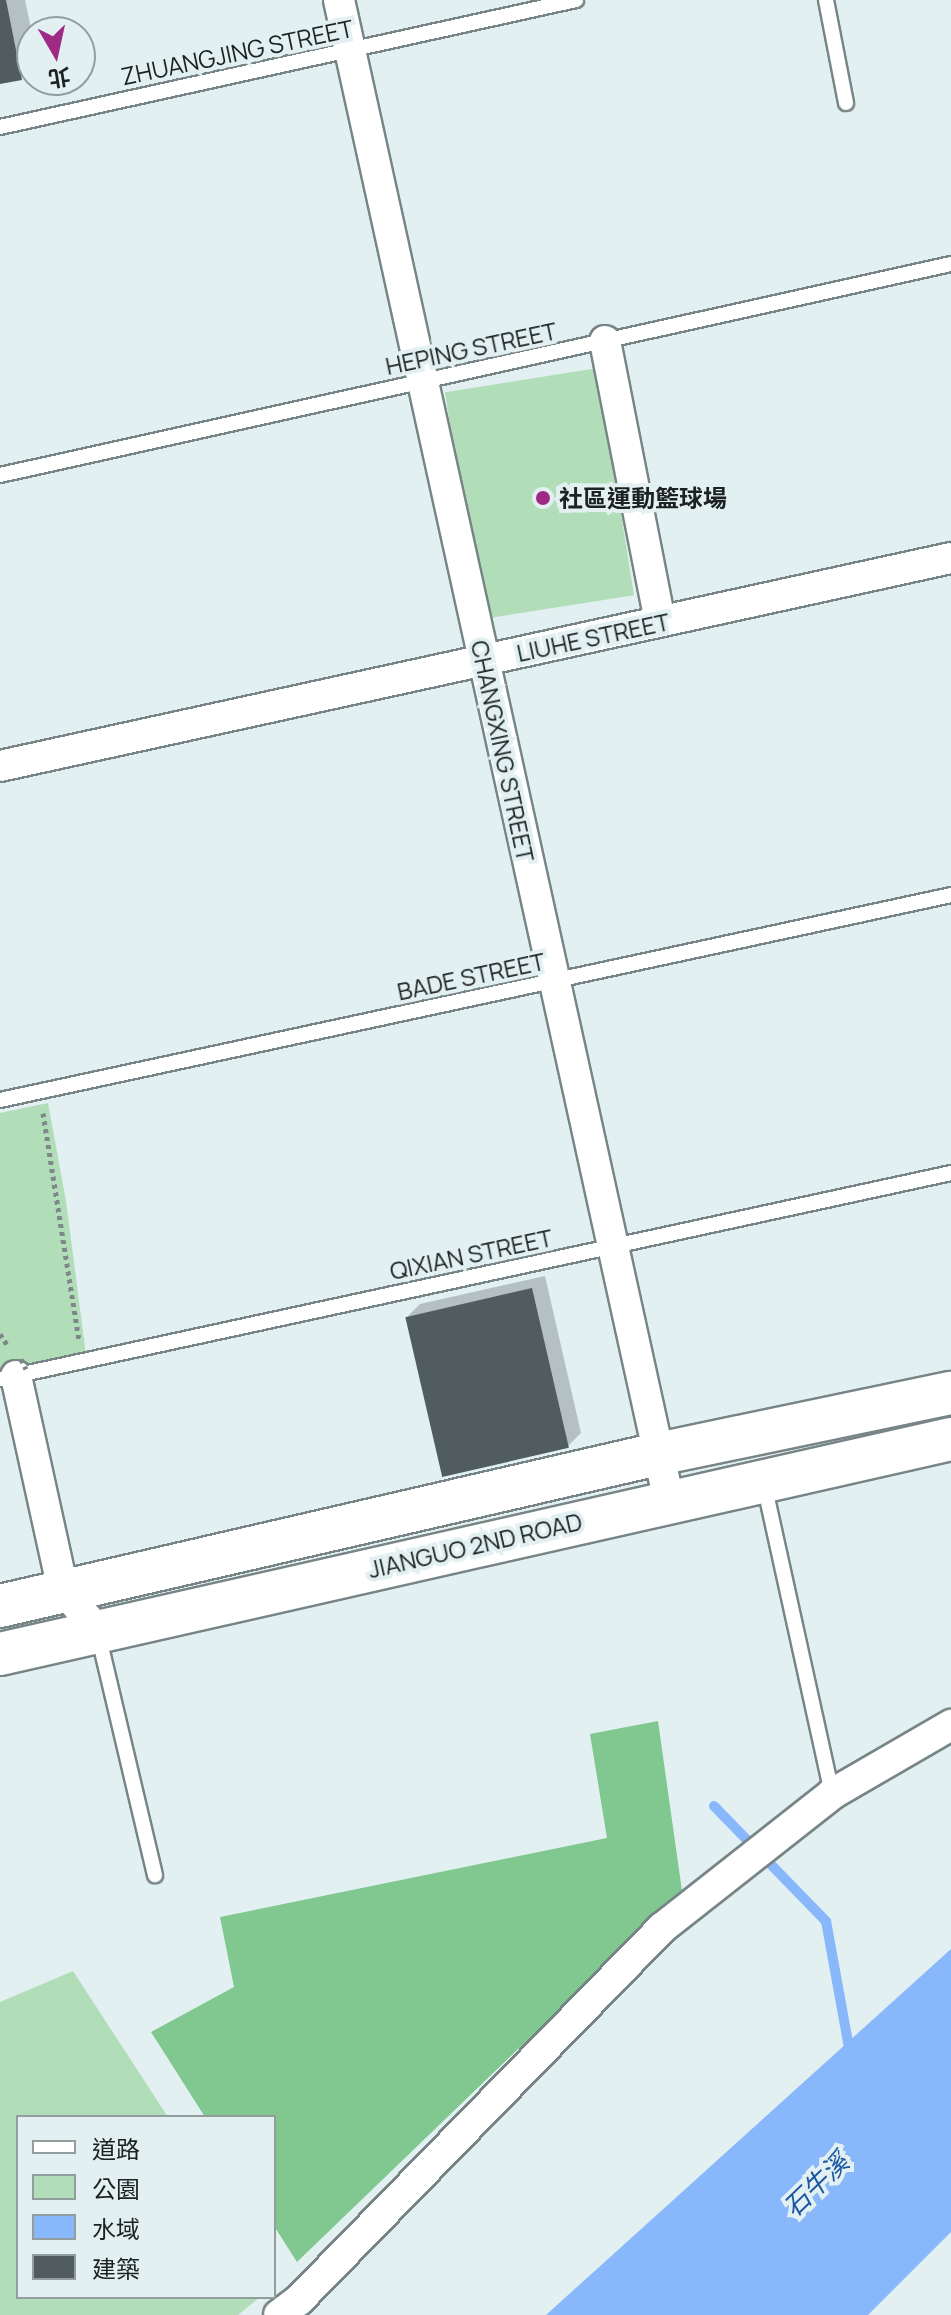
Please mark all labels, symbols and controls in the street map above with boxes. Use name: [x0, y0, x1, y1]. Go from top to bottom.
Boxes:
street label: ZHUANGJING STREET: [118, 13, 356, 91]
north arrow: [16, 16, 96, 96]
text: 北: [46, 61, 73, 94]
street label: HEPING STREET: [383, 316, 559, 380]
place label: 社區運動籃球場: [559, 484, 727, 512]
marker: 社區運動籃球場: [534, 489, 552, 507]
street label: LIUHE STREET: [514, 607, 672, 667]
street label: CHANGXING STREET: [465, 638, 541, 864]
street label: BADE STREET: [394, 946, 548, 1006]
street label: QIXIAN STREET: [387, 1223, 555, 1285]
street label: JIANGUO 2ND ROAD: [365, 1506, 585, 1584]
legend: [16, 2115, 276, 2299]
text: 道路: [92, 2132, 140, 2165]
water label: 石牛溪: [777, 2147, 855, 2223]
text: 公園: [92, 2172, 140, 2205]
text: 水域: [92, 2212, 140, 2245]
text: 建築: [92, 2252, 140, 2285]

